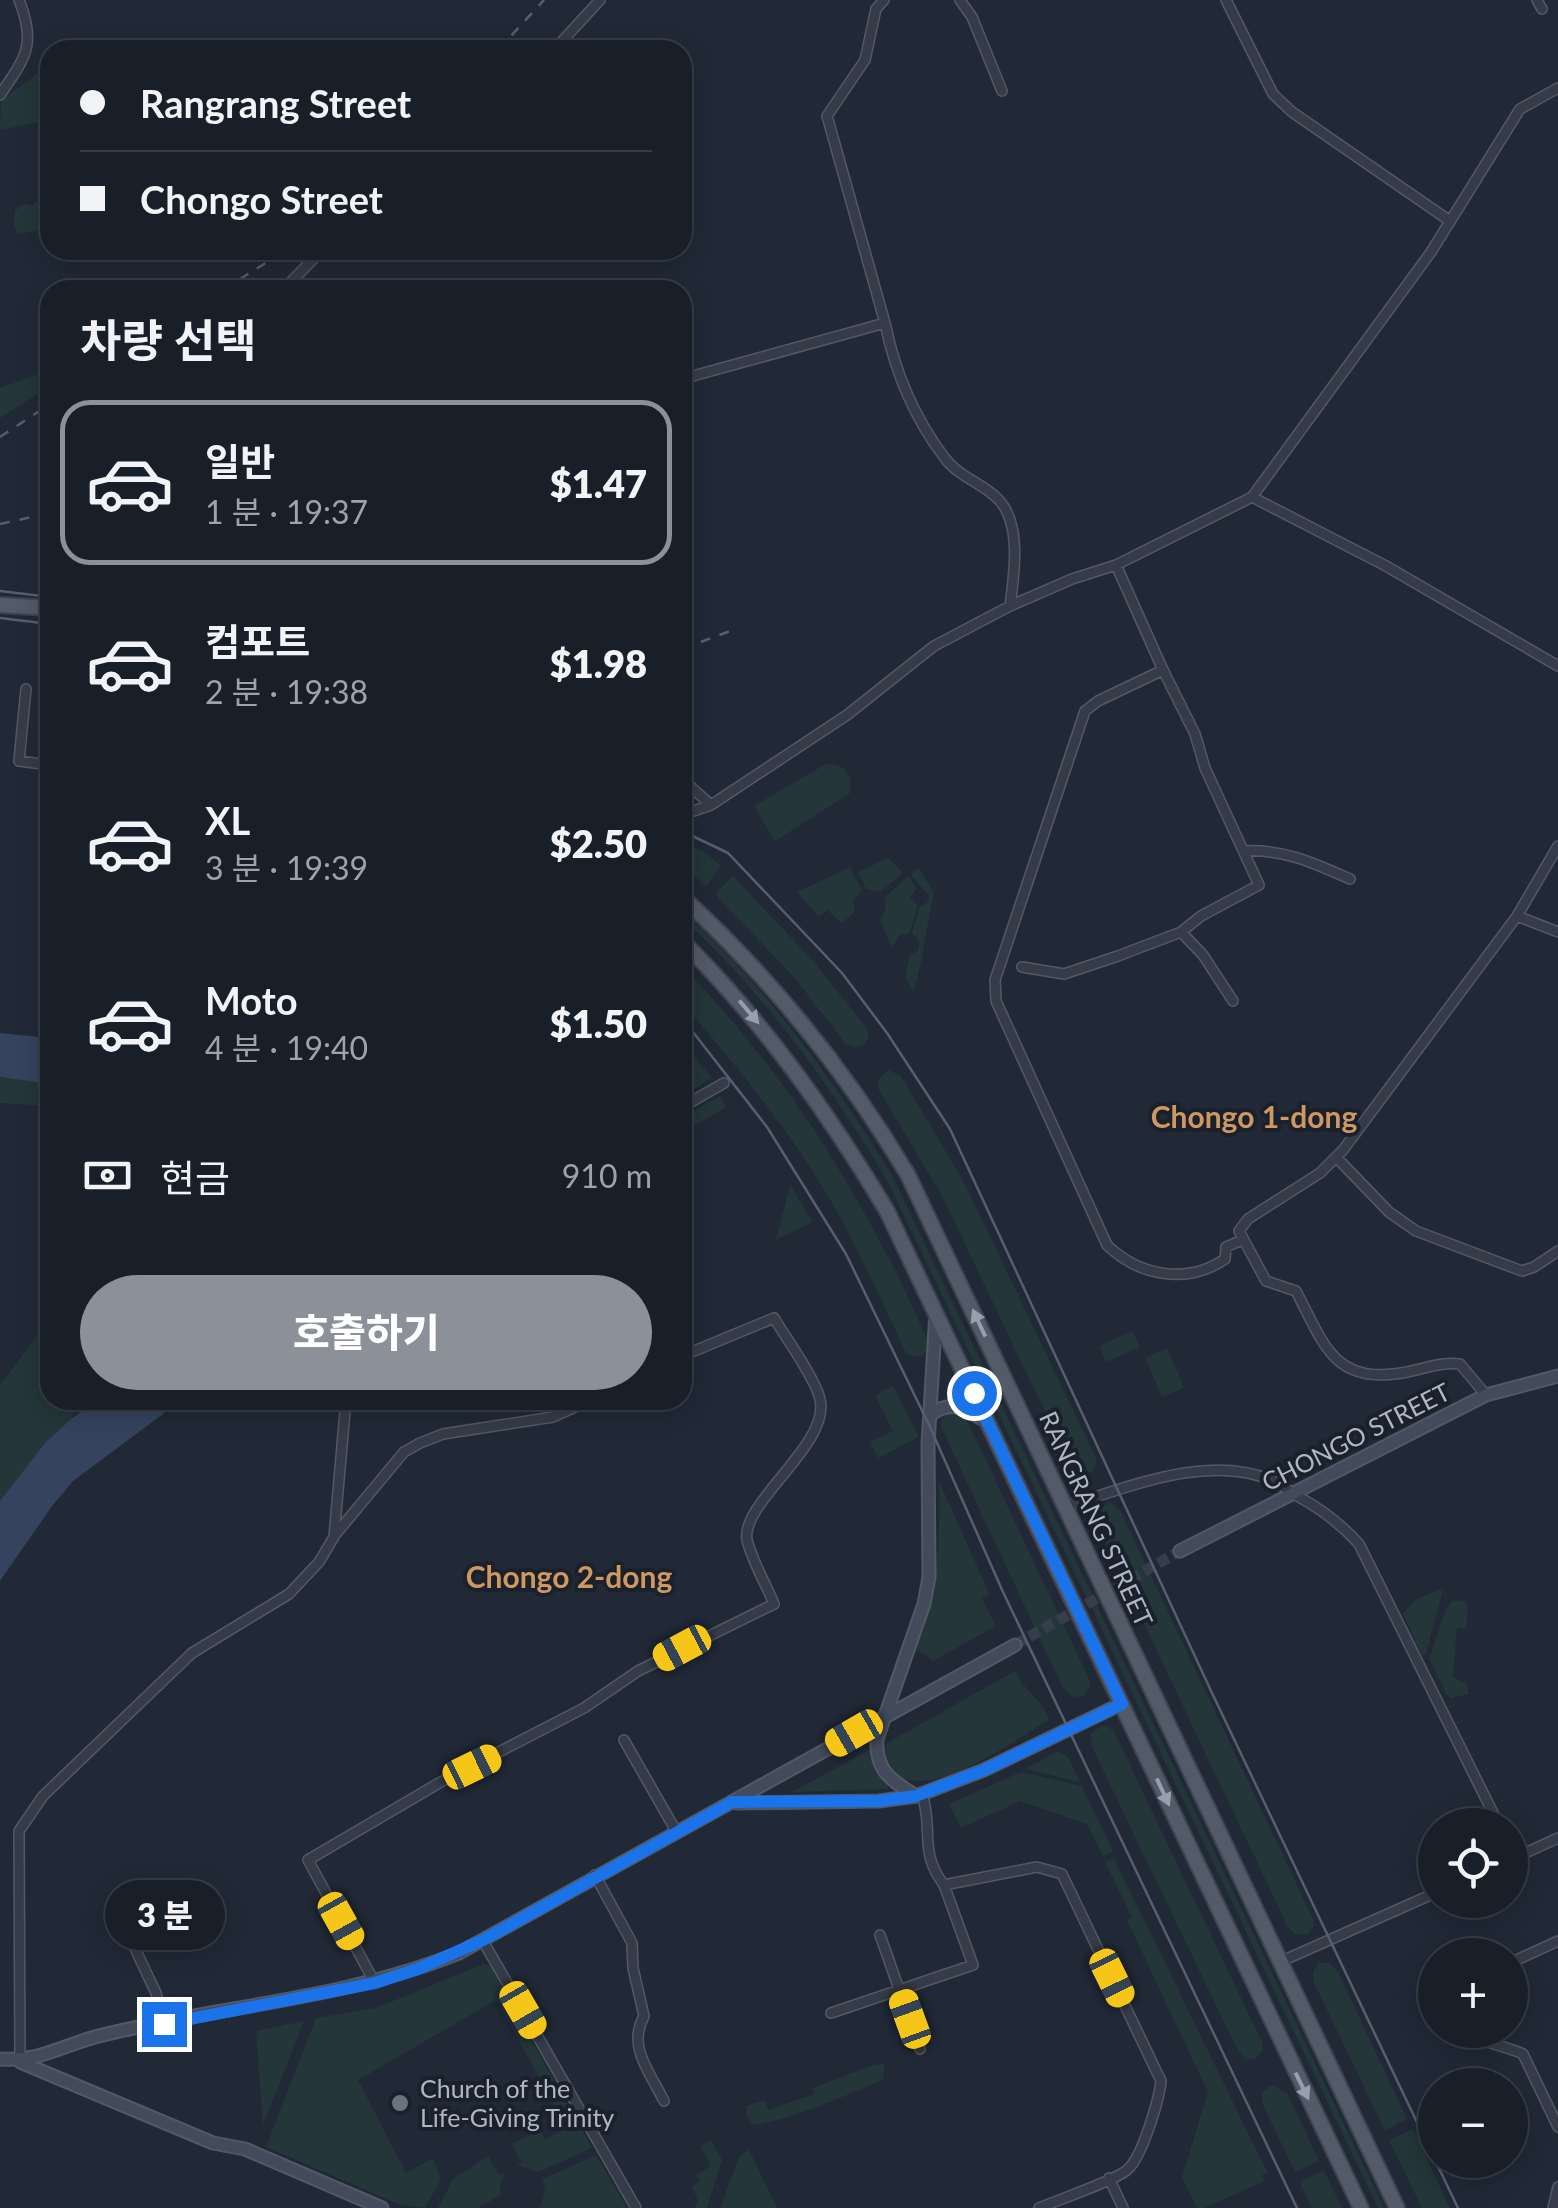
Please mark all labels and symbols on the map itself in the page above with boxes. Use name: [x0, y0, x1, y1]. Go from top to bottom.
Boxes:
one-way arrow: [738, 1000, 760, 1025]
district label: Chongo 1-dong: [1151, 1098, 1357, 1134]
one-way arrow: [971, 1308, 988, 1337]
route start: [952, 1371, 997, 1416]
street label: CHONGO STREET: [1256, 1376, 1455, 1497]
street label: RANGRANG STREET: [1034, 1406, 1160, 1631]
district label: Chongo 2-dong: [466, 1558, 672, 1594]
car: [648, 1621, 716, 1675]
car: [821, 1705, 887, 1761]
car: [438, 1740, 506, 1794]
one-way arrow: [1155, 1778, 1172, 1807]
callout: 3 분: [104, 1879, 224, 1949]
car: [313, 1887, 369, 1955]
car: [1085, 1944, 1139, 2012]
car: [495, 1977, 551, 2043]
car: [886, 1986, 934, 2052]
route end: [142, 2002, 187, 2047]
one-way arrow: [1294, 2071, 1311, 2100]
place label: Church of the Life-Giving Trinity: [420, 2073, 614, 2132]
marker: Church of the Life-Giving Trinity: [389, 2092, 411, 2114]

